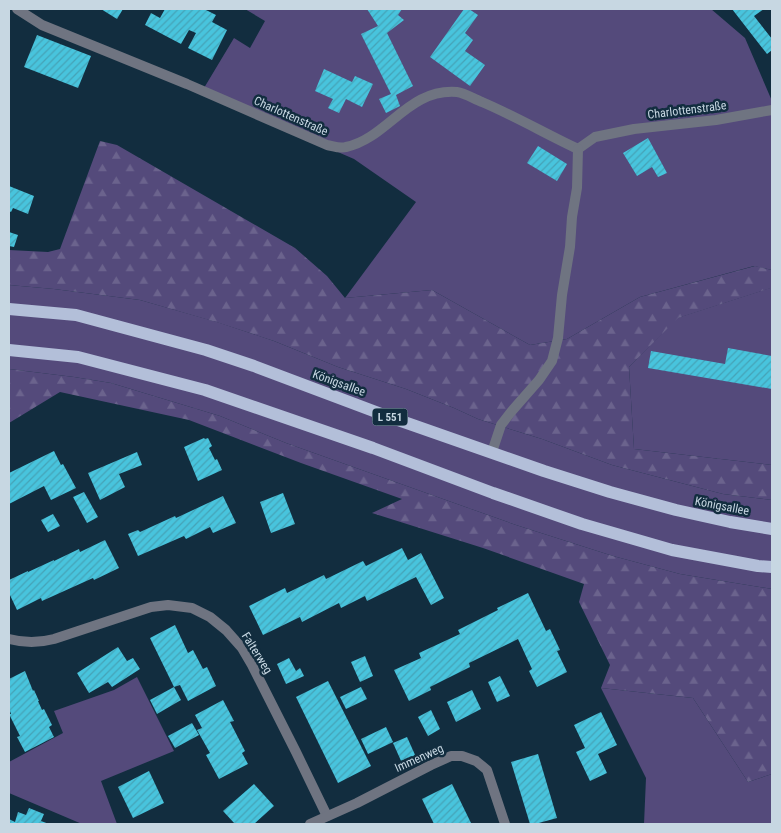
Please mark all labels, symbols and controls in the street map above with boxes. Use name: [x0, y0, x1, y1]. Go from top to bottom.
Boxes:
street label: Charlottenstraße: [252, 93, 330, 139]
street label: Charlottenstraße: [647, 98, 728, 122]
street label: Königsallee: [311, 367, 368, 399]
road number: L 551: [372, 408, 408, 426]
street label: Königsallee: [694, 494, 751, 518]
street label: Falterweg: [239, 630, 275, 676]
street label: Immenweg: [392, 741, 446, 775]

